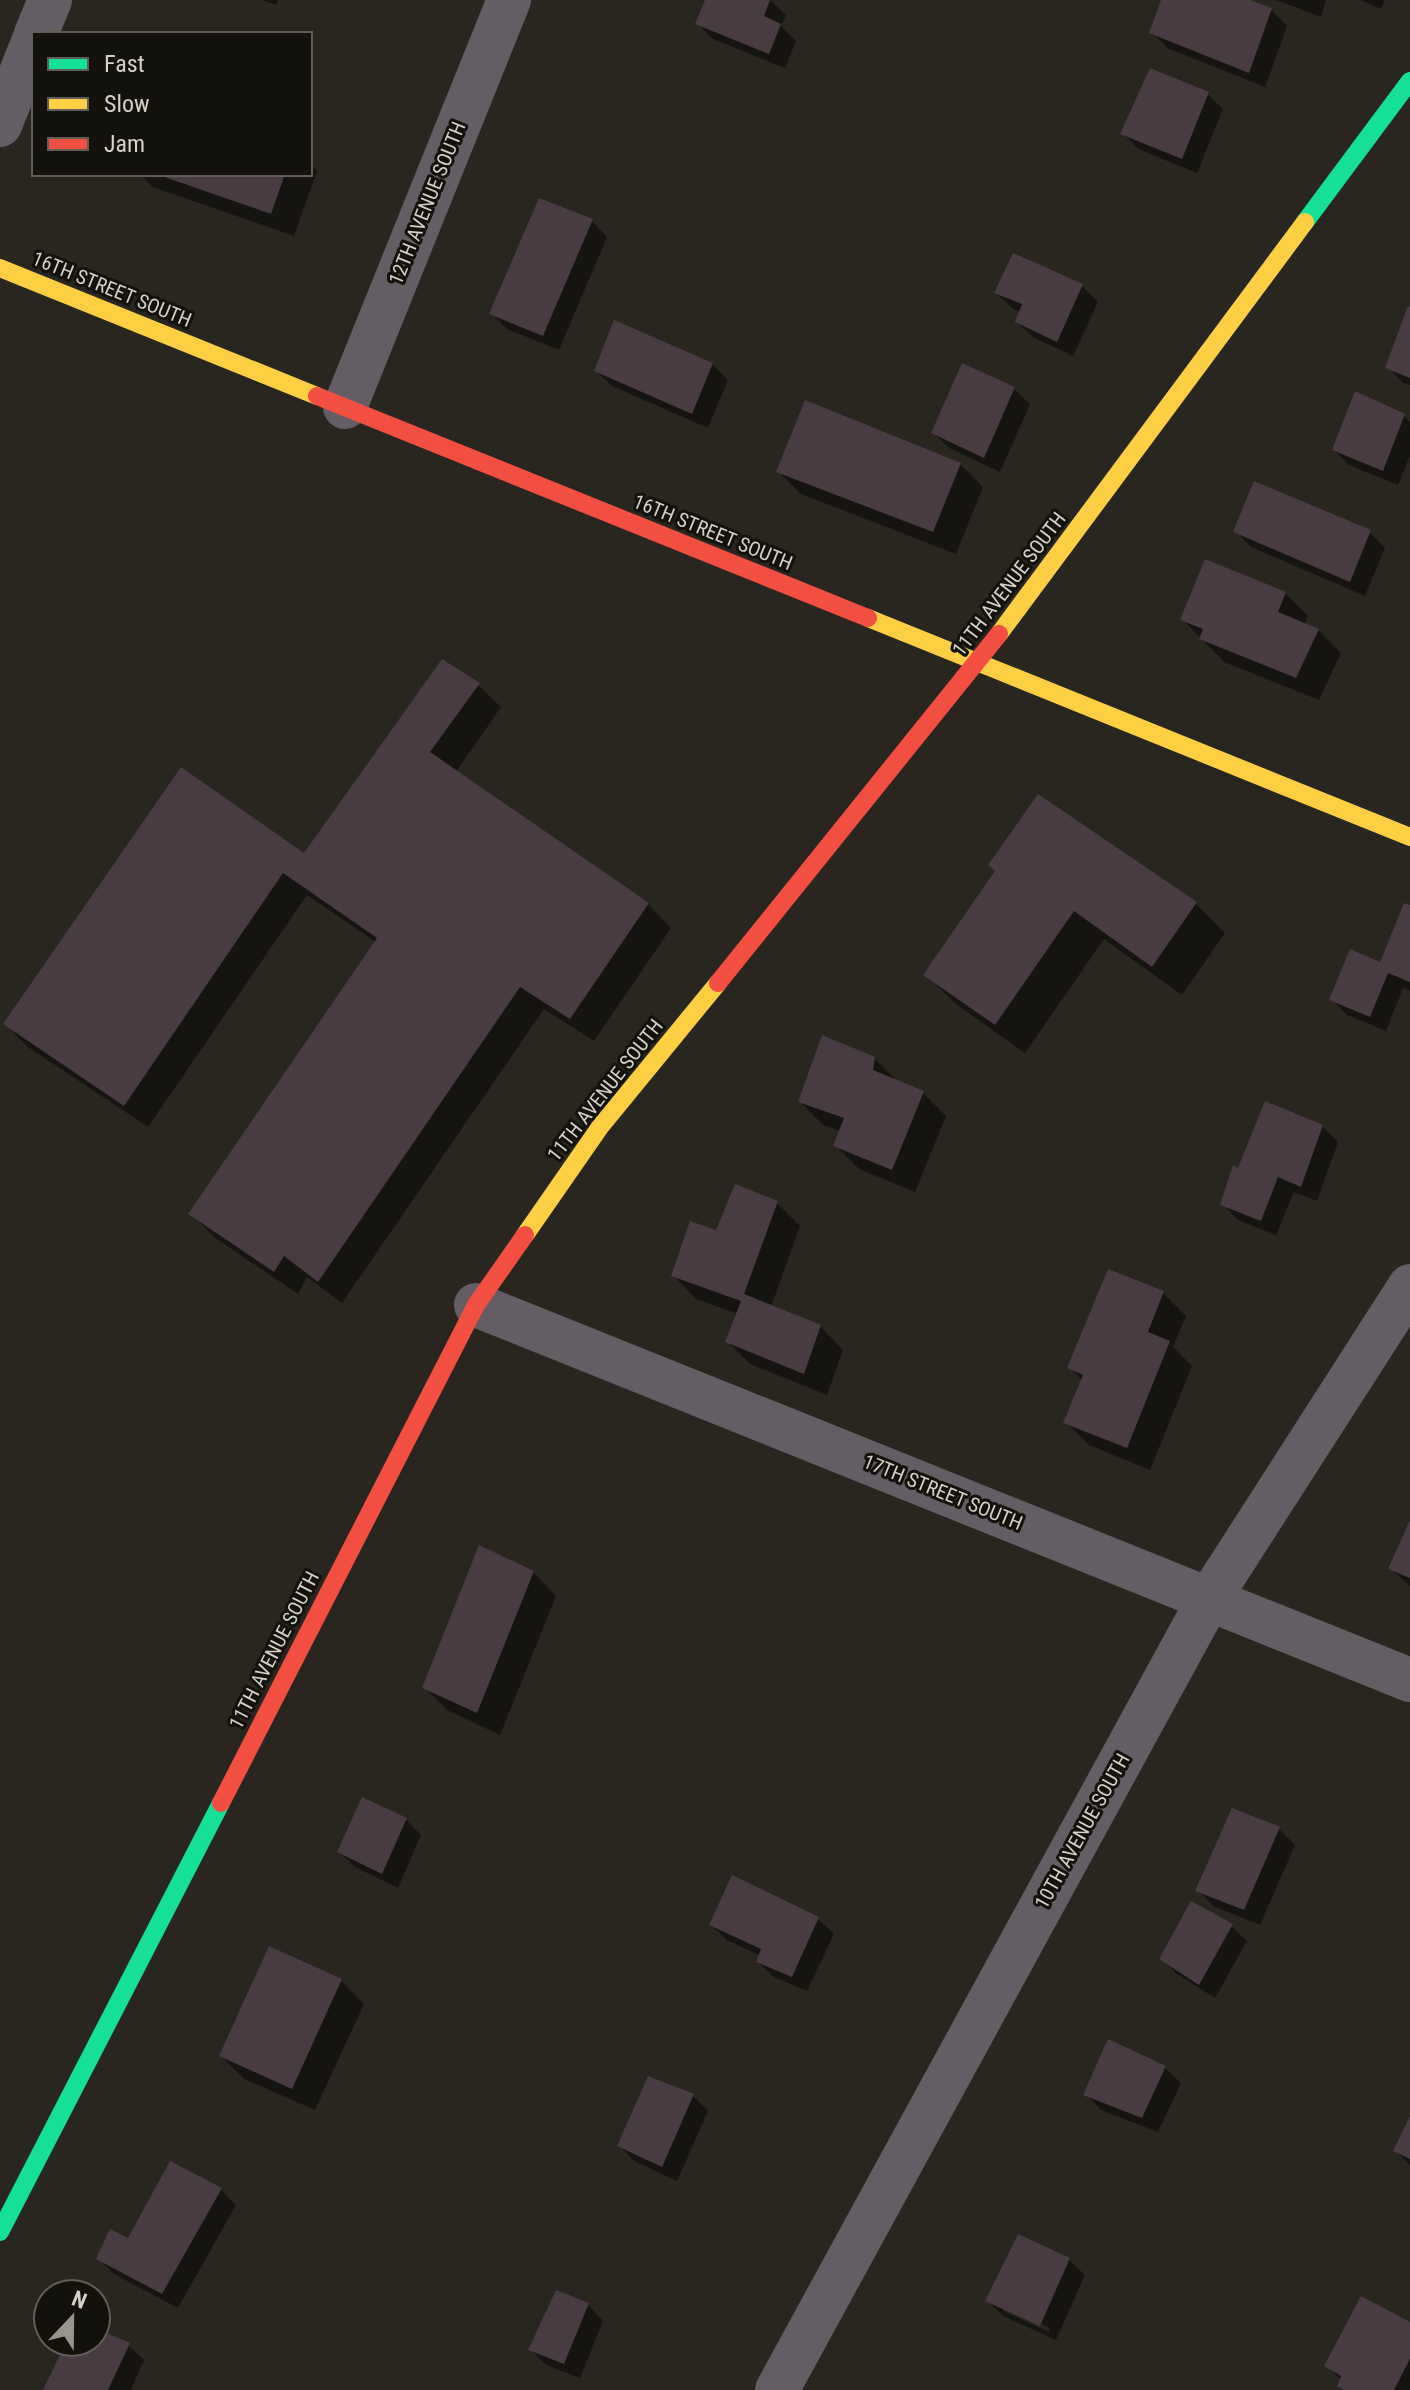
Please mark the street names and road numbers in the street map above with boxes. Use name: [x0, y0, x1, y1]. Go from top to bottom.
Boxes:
street label: 12TH AVENUE SOUTH: [383, 118, 471, 288]
street label: 16TH STREET SOUTH: [29, 246, 195, 332]
street label: 16TH STREET SOUTH: [630, 489, 796, 575]
street label: 11TH AVENUE SOUTH: [947, 507, 1071, 661]
street label: 11TH AVENUE SOUTH: [542, 1014, 668, 1166]
street label: 17TH STREET SOUTH: [860, 1449, 1026, 1535]
street label: 11TH AVENUE SOUTH: [224, 1567, 324, 1733]
street label: 10TH AVENUE SOUTH: [1029, 1749, 1135, 1913]

